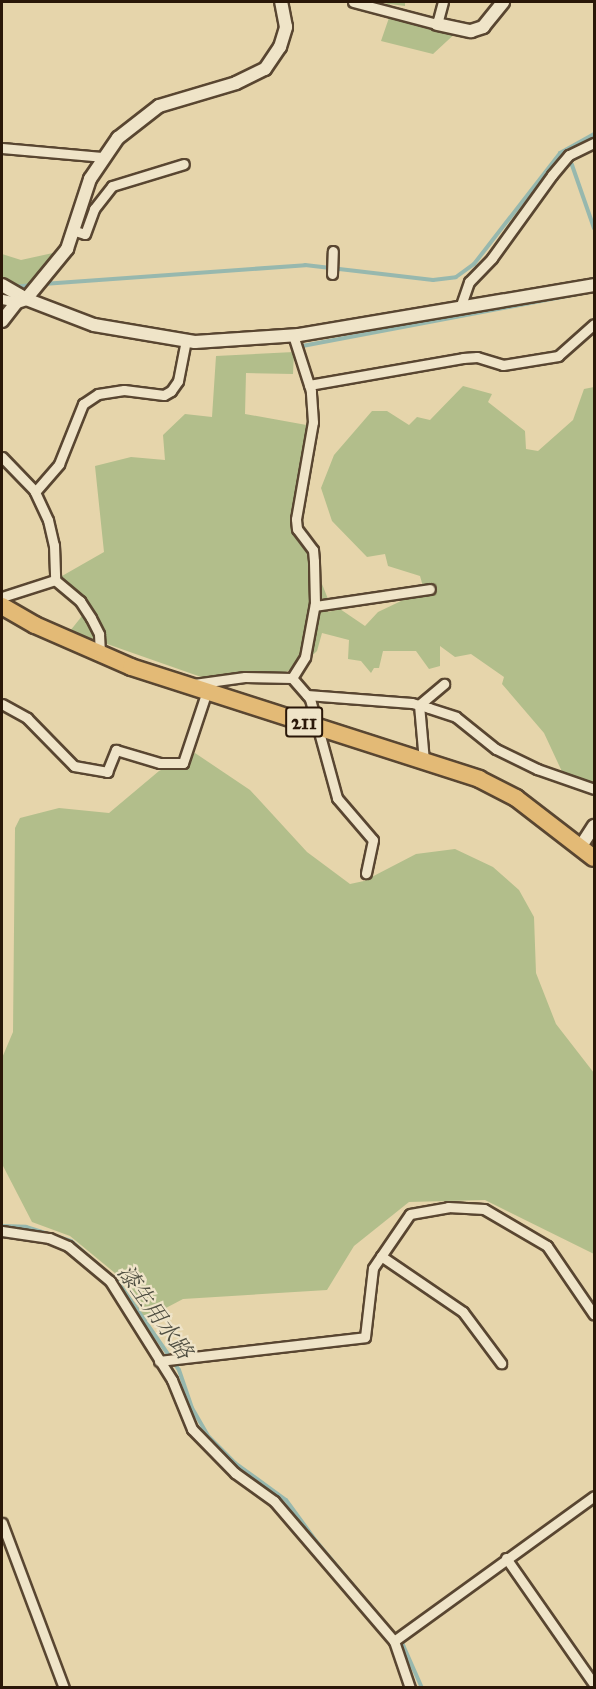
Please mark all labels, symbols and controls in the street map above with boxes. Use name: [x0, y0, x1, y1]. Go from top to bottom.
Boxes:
road number: 211: [284, 705, 324, 739]
water label: 漆生用水路: [112, 1260, 198, 1364]

